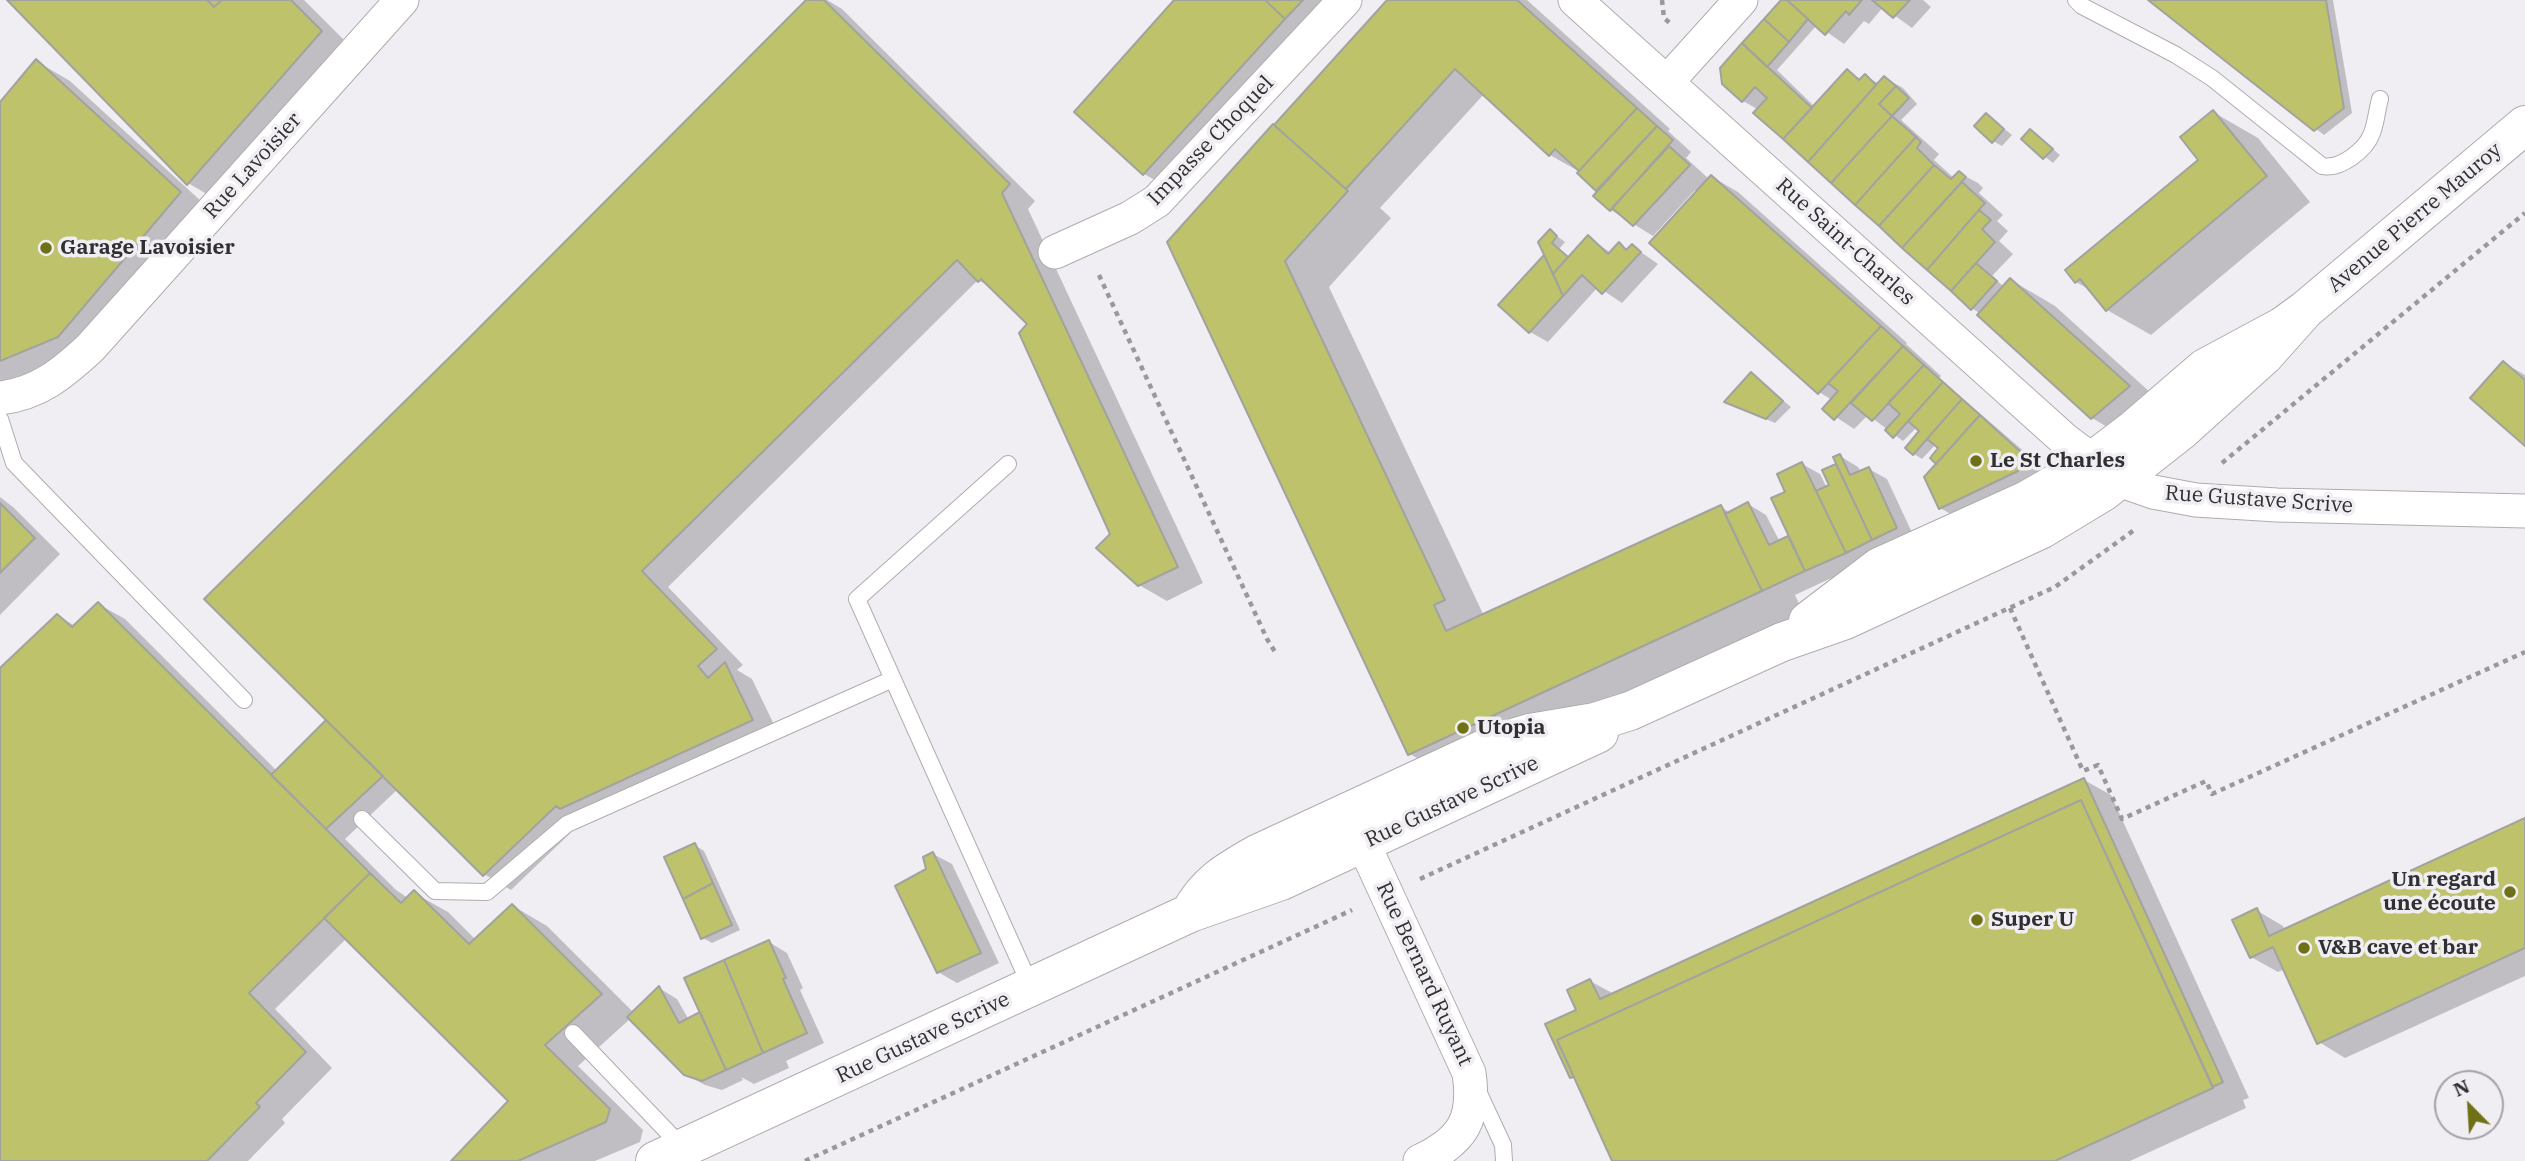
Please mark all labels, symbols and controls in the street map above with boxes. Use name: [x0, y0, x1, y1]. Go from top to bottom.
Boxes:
street label: Impasse Choquel: [1143, 71, 1279, 211]
street label: Rue Lavoisier: [199, 108, 307, 224]
street label: Avenue Pierre Mauroy: [2323, 138, 2507, 298]
street label: Rue Saint-Charles: [1770, 173, 1920, 311]
place label: Garage Lavoisier: [60, 235, 235, 261]
marker: Garage Lavoisier: [38, 240, 54, 256]
place label: Le St Charles: [1990, 448, 2125, 474]
marker: Le St Charles: [1968, 453, 1984, 469]
street label: Rue Gustave Scrive: [2164, 481, 2354, 519]
place label: Utopia: [1477, 715, 1545, 741]
marker: Utopia: [1455, 720, 1471, 736]
street label: Rue Gustave Scrive: [1361, 751, 1543, 853]
place label: Un regard une écoute: [2383, 867, 2496, 917]
street label: Rue Bernard Ruyant: [1370, 878, 1478, 1070]
marker: Un regard une écoute: [2502, 884, 2518, 900]
place label: Super U: [1991, 907, 2074, 933]
marker: Super U: [1969, 912, 1985, 928]
place label: V&B cave et bar: [2318, 935, 2478, 961]
marker: V&B cave et bar: [2296, 940, 2312, 956]
street label: Rue Gustave Scrive: [832, 987, 1014, 1089]
north arrow: [2434, 1070, 2504, 1140]
text: N: [2450, 1074, 2473, 1102]

